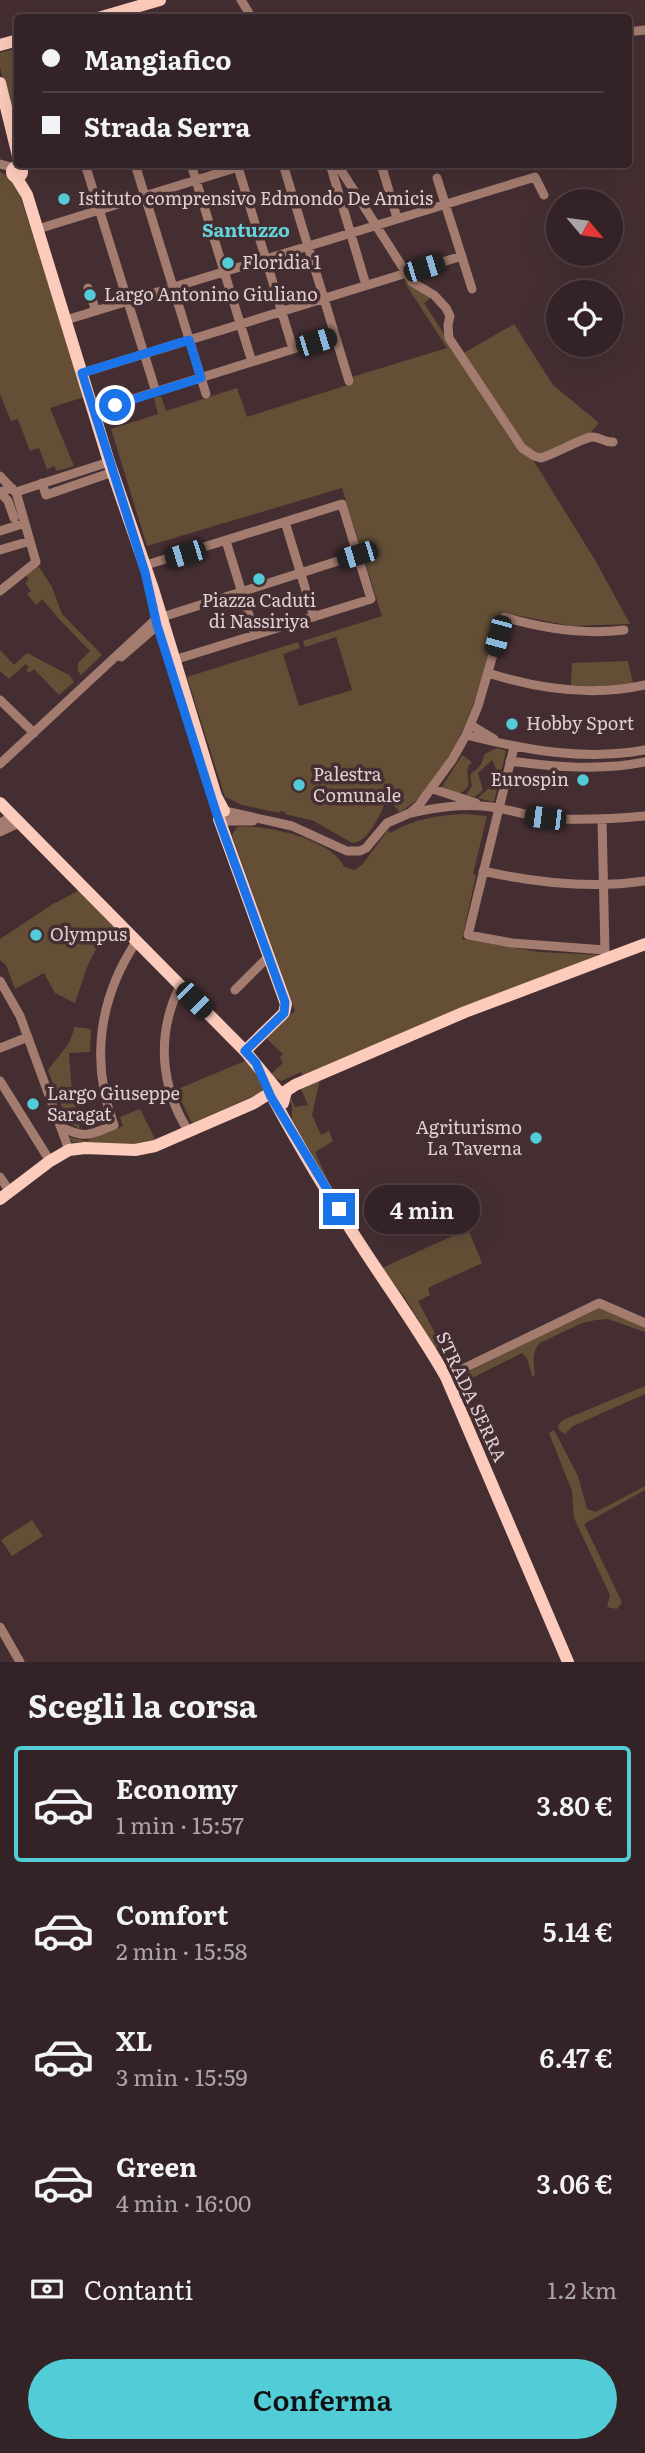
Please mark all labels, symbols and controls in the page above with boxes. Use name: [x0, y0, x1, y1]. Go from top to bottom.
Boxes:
text: Mangiafico: [84, 39, 232, 78]
text: Strada Serra: [84, 106, 250, 145]
place label: Istituto comprensivo Edmondo De Amicis: [78, 184, 433, 211]
north arrow: [546, 189, 623, 266]
map controls: [546, 189, 623, 357]
marker: Istituto comprensivo Edmondo De Amicis: [56, 191, 72, 207]
district label: Santuzzo: [202, 215, 290, 243]
place label: Floridia 1: [242, 248, 321, 275]
car: [401, 252, 448, 284]
marker: Floridia 1: [220, 255, 236, 271]
place label: Largo Antonino Giuliano: [104, 280, 318, 307]
button: locate: [546, 280, 623, 357]
marker: Largo Antonino Giuliano: [82, 287, 98, 303]
car: [293, 326, 340, 358]
route start: [99, 389, 131, 421]
car: [162, 538, 209, 570]
car: [334, 539, 381, 571]
marker: Piazza Caduti di Nassiriya: [251, 571, 267, 587]
place label: Piazza Caduti di Nassiriya: [202, 586, 316, 634]
car: [483, 613, 514, 659]
place label: Hobby Sport: [526, 709, 635, 736]
marker: Hobby Sport: [504, 716, 520, 732]
place label: Palestra Comunale: [313, 760, 401, 808]
place label: Eurospin: [491, 765, 569, 792]
marker: Eurospin: [575, 772, 591, 788]
marker: Palestra Comunale: [291, 777, 307, 793]
car: [523, 805, 568, 831]
place label: Olympus: [50, 920, 127, 947]
marker: Olympus: [28, 927, 44, 943]
car: [172, 978, 217, 1022]
place label: Largo Giuseppe Saragat: [47, 1079, 180, 1127]
marker: Largo Giuseppe Saragat: [25, 1096, 41, 1112]
place label: Agriturismo La Taverna: [416, 1113, 522, 1161]
marker: Agriturismo La Taverna: [528, 1130, 544, 1146]
callout: 4 min: [364, 1184, 479, 1234]
text: 4 min: [390, 1192, 454, 1226]
route end: [323, 1193, 355, 1225]
street label: STRADA SERRA: [430, 1327, 514, 1466]
text: Scegli la corsa: [28, 1680, 257, 1728]
text: Economy: [116, 1768, 238, 1807]
icon: car: [32, 1773, 95, 1836]
text: 3.80 €: [536, 1785, 613, 1824]
text: 1 min · 15:57: [116, 1807, 244, 1841]
text: Comfort: [116, 1894, 228, 1933]
icon: car: [32, 1899, 95, 1962]
text: 5.14 €: [543, 1911, 613, 1950]
text: 2 min · 15:58: [116, 1933, 247, 1967]
text: XL: [116, 2020, 153, 2059]
icon: car: [32, 2025, 95, 2088]
text: 6.47 €: [539, 2037, 613, 2076]
text: 3 min · 15:59: [116, 2059, 248, 2093]
text: Green: [116, 2146, 197, 2185]
icon: car: [32, 2151, 95, 2214]
text: 3.06 €: [537, 2163, 613, 2202]
text: 4 min · 16:00: [116, 2185, 251, 2219]
text: Contanti: [84, 2269, 193, 2308]
icon: cash: [28, 2270, 66, 2308]
text: 1.2 km: [548, 2272, 617, 2306]
button: Conferma: [28, 2359, 617, 2439]

